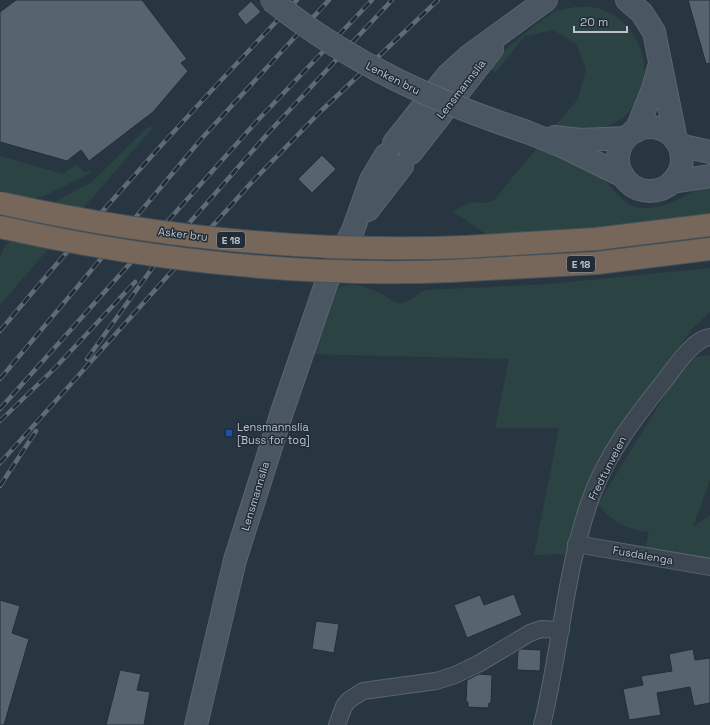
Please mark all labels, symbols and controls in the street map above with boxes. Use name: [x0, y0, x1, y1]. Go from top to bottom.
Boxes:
scale bar: [574, 8, 627, 34]
text: 20 m: [580, 14, 608, 30]
street label: Lensmannslia: [433, 56, 489, 122]
street label: Lenken bru: [364, 58, 422, 98]
street label: Asker bru: [157, 224, 209, 244]
road number: E 18: [217, 232, 245, 248]
road number: E 18: [567, 256, 595, 272]
place label: Lensmannslia [Buss for tog]: [237, 420, 310, 447]
marker: Lensmannslia [Buss for tog]: [224, 428, 234, 438]
street label: Fredtunveien: [585, 434, 629, 502]
street label: Lensmannslia: [238, 459, 272, 532]
street label: Fusdalenga: [612, 543, 675, 567]

